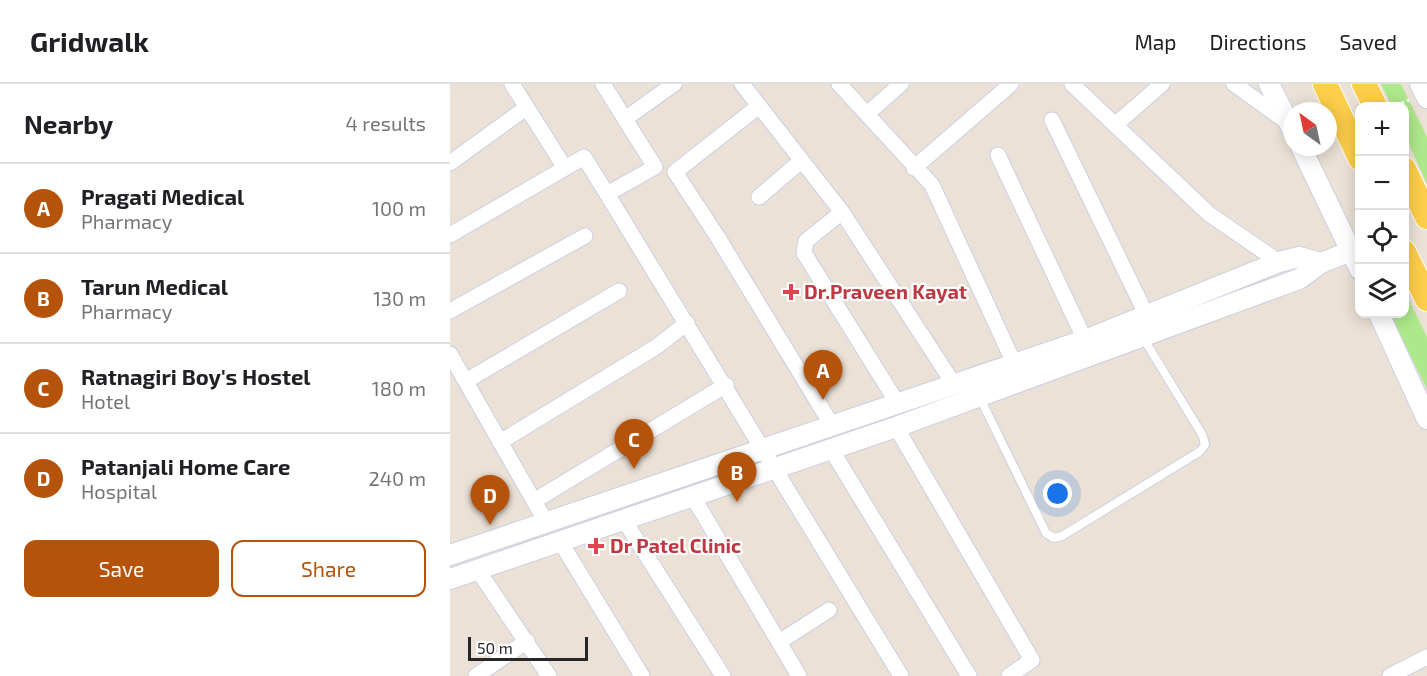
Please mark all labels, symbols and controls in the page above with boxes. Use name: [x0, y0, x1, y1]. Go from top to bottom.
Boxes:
text: Gridwalk: [30, 24, 149, 58]
text: Map: [1134, 29, 1177, 54]
text: Directions: [1210, 29, 1306, 54]
text: Saved: [1339, 29, 1397, 54]
north arrow: [1283, 102, 1337, 156]
map controls: [1355, 102, 1409, 318]
button: +: [1355, 102, 1409, 156]
text: Nearby: [24, 108, 113, 139]
text: 4 results: [346, 111, 426, 135]
button: −: [1355, 156, 1409, 210]
text: Pragati Medical: [81, 183, 244, 209]
text: A: [37, 196, 50, 220]
text: 100 m: [372, 196, 426, 220]
text: Pharmacy: [81, 209, 172, 233]
button: locate: [1355, 210, 1409, 264]
button: layers: [1355, 264, 1409, 318]
text: Tarun Medical: [81, 273, 228, 299]
place label: Dr.Praveen Kayat: [804, 279, 967, 304]
marker: Dr.Praveen Kayat: [782, 283, 800, 301]
text: B: [37, 286, 50, 310]
text: 130 m: [373, 286, 426, 310]
text: Pharmacy: [81, 299, 172, 323]
pin: A: [804, 350, 842, 400]
text: Ratnagiri Boy's Hostel: [81, 363, 311, 389]
text: C: [38, 376, 49, 400]
text: 180 m: [372, 376, 426, 400]
text: Hotel: [81, 389, 130, 413]
pin: C: [614, 420, 654, 469]
pin: B: [718, 452, 756, 502]
text: Patanjali Home Care: [81, 453, 290, 479]
text: D: [37, 466, 50, 490]
text: 240 m: [368, 466, 426, 490]
pin: D: [470, 476, 510, 525]
text: Hospital: [81, 479, 157, 503]
your location: [1043, 479, 1072, 508]
place label: Dr Patel Clinic: [610, 533, 741, 557]
marker: Dr Patel Clinic: [587, 537, 605, 555]
button: Save: [24, 540, 219, 597]
button: Share: [231, 540, 426, 597]
scale bar: [468, 634, 588, 662]
text: 50 m: [477, 638, 513, 657]

